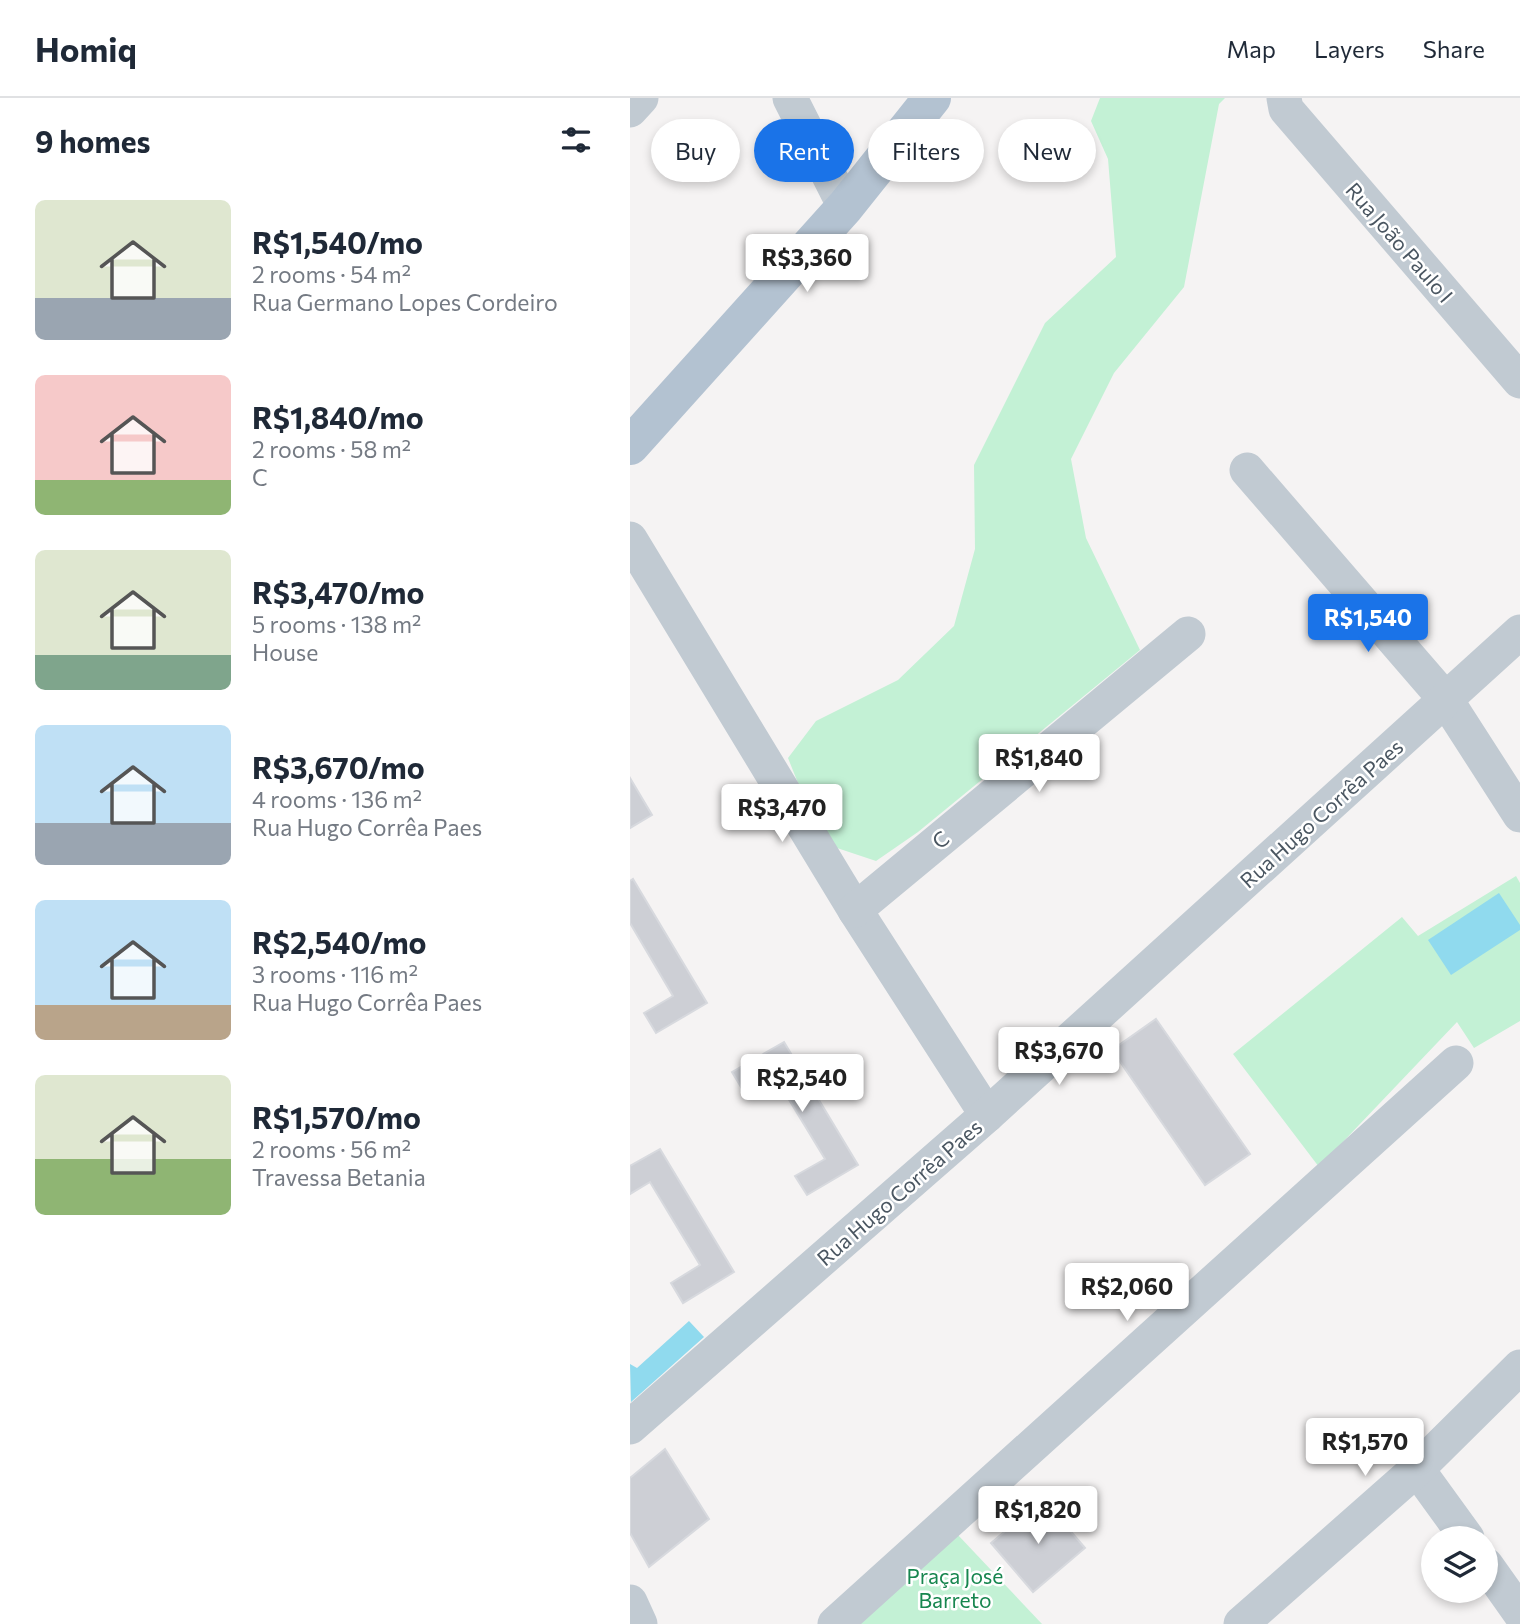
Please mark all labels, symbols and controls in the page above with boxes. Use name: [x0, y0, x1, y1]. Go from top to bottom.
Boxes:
text: Homiq: [35, 28, 137, 69]
text: Map: [1227, 34, 1276, 63]
text: Layers: [1314, 34, 1385, 63]
text: Share: [1423, 34, 1485, 63]
chip: Buy: [651, 119, 740, 182]
chip: Rent: [754, 119, 854, 182]
chip: Filters: [868, 119, 984, 182]
chip: New: [998, 119, 1096, 182]
icon: filters: [557, 121, 595, 159]
text: 9 homes: [35, 122, 150, 159]
street label: Rua João Paulo I: [1341, 177, 1459, 307]
text: R$1,540/mo: [252, 223, 423, 260]
icon: home: [91, 228, 175, 312]
pin: R$3,360: [742, 234, 872, 294]
text: R$3,360: [762, 243, 852, 271]
text: 2 rooms · 54 m²: [252, 260, 411, 288]
text: Rua Germano Lopes Cordeiro: [252, 288, 558, 316]
text: R$1,840/mo: [252, 398, 424, 435]
icon: home: [91, 403, 175, 487]
text: 2 rooms · 58 m²: [252, 435, 411, 463]
text: C: [252, 463, 268, 491]
text: R$3,470/mo: [252, 573, 424, 610]
icon: home: [91, 578, 175, 662]
pin: R$1,540: [1303, 594, 1433, 654]
text: R$1,540: [1324, 603, 1412, 631]
text: 5 rooms · 138 m²: [252, 610, 421, 638]
text: House: [252, 638, 318, 666]
street label: Rua Hugo Corrêa Paes: [1235, 733, 1407, 893]
pin: R$1,840: [974, 734, 1104, 794]
text: R$1,840: [995, 743, 1083, 771]
text: R$3,670/mo: [252, 748, 425, 785]
icon: home: [91, 753, 175, 837]
pin: R$3,470: [717, 784, 847, 844]
text: 4 rooms · 136 m²: [252, 785, 422, 813]
text: R$3,470: [737, 793, 827, 821]
text: Rua Hugo Corrêa Paes: [252, 813, 482, 841]
street label: C: [926, 825, 954, 853]
text: R$2,540/mo: [252, 923, 427, 960]
icon: home: [91, 928, 175, 1012]
text: 3 rooms · 116 m²: [252, 960, 418, 988]
text: Rua Hugo Corrêa Paes: [252, 988, 482, 1016]
pin: R$3,670: [994, 1028, 1124, 1087]
text: R$3,670: [1014, 1036, 1104, 1064]
pin: R$2,540: [737, 1054, 867, 1114]
text: R$2,540: [757, 1063, 847, 1091]
text: R$1,570/mo: [252, 1098, 421, 1135]
icon: home: [91, 1103, 175, 1187]
street label: Rua Hugo Corrêa Paes: [812, 1114, 986, 1270]
text: 2 rooms · 56 m²: [252, 1135, 411, 1163]
text: Travessa Betania: [252, 1163, 426, 1191]
pin: R$2,060: [1062, 1264, 1192, 1323]
text: R$2,060: [1081, 1272, 1173, 1300]
pin: R$1,570: [1300, 1418, 1430, 1478]
text: R$1,570: [1322, 1427, 1408, 1455]
pin: R$1,820: [973, 1486, 1103, 1546]
text: R$1,820: [994, 1495, 1082, 1523]
map controls: [1421, 1526, 1498, 1603]
button: layers: [1421, 1526, 1498, 1603]
park label: Praça José Barreto: [907, 1563, 1003, 1612]

